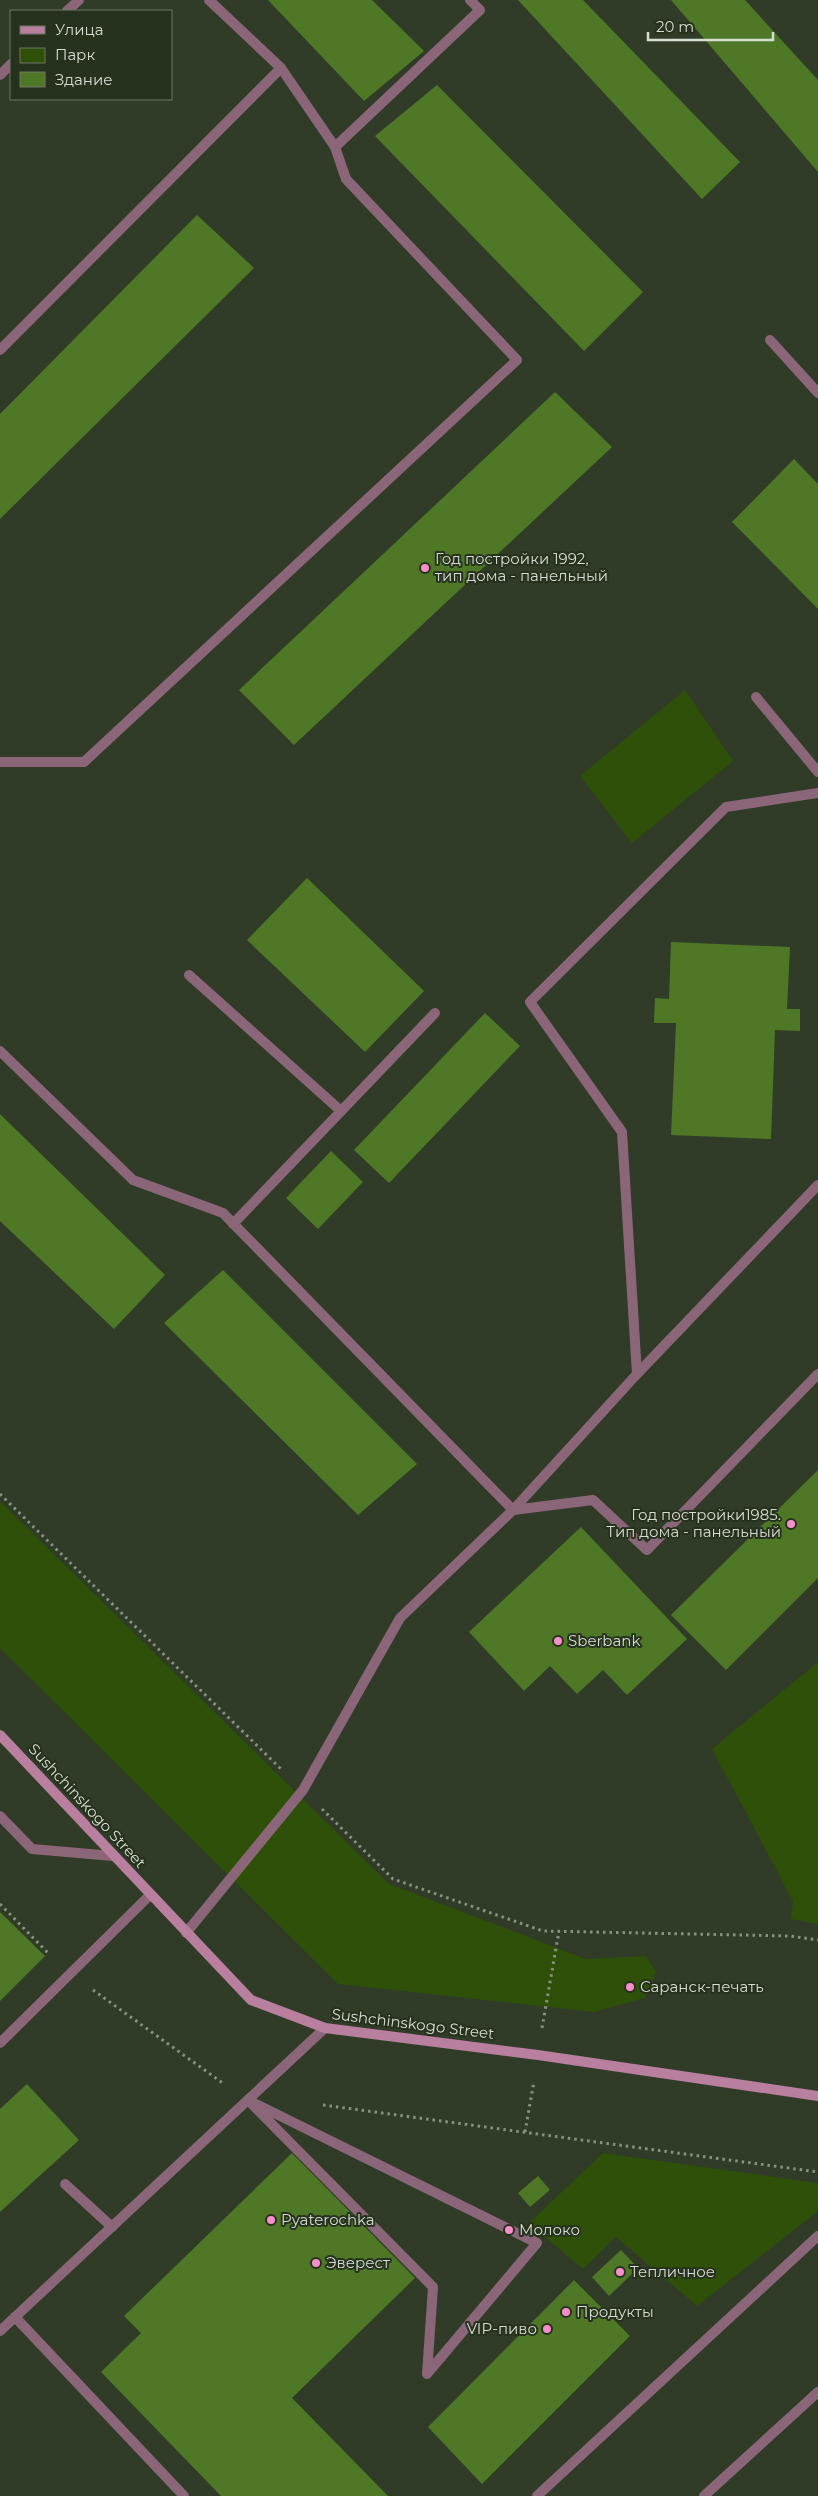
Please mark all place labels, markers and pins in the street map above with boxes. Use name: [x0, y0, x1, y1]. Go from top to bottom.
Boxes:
place label: Год постройки 1992, тип дома - панельный: [435, 549, 608, 585]
marker: Год постройки 1992, тип дома - панельный: [419, 562, 431, 574]
place label: Год постройки1985. Тип дома - панельный: [606, 1505, 781, 1541]
marker: Год постройки1985. Тип дома - панельный: [785, 1518, 797, 1530]
place label: Sberbank: [568, 1631, 640, 1650]
marker: Sberbank: [552, 1635, 564, 1647]
place label: Саранск-печать: [640, 1977, 764, 1996]
marker: Саранск-печать: [624, 1981, 636, 1993]
place label: Pyaterochka: [281, 2210, 375, 2229]
marker: Pyaterochka: [265, 2214, 277, 2226]
place label: Молоко: [519, 2220, 580, 2239]
marker: Молоко: [503, 2224, 515, 2236]
place label: Эверест: [326, 2253, 391, 2272]
marker: Эверест: [310, 2257, 322, 2269]
place label: Тепличное: [630, 2262, 715, 2281]
marker: Тепличное: [614, 2266, 626, 2278]
place label: Продукты: [576, 2302, 654, 2321]
marker: Продукты: [560, 2306, 572, 2318]
place label: VIP-пиво: [467, 2319, 537, 2338]
marker: VIP-пиво: [541, 2323, 553, 2335]

